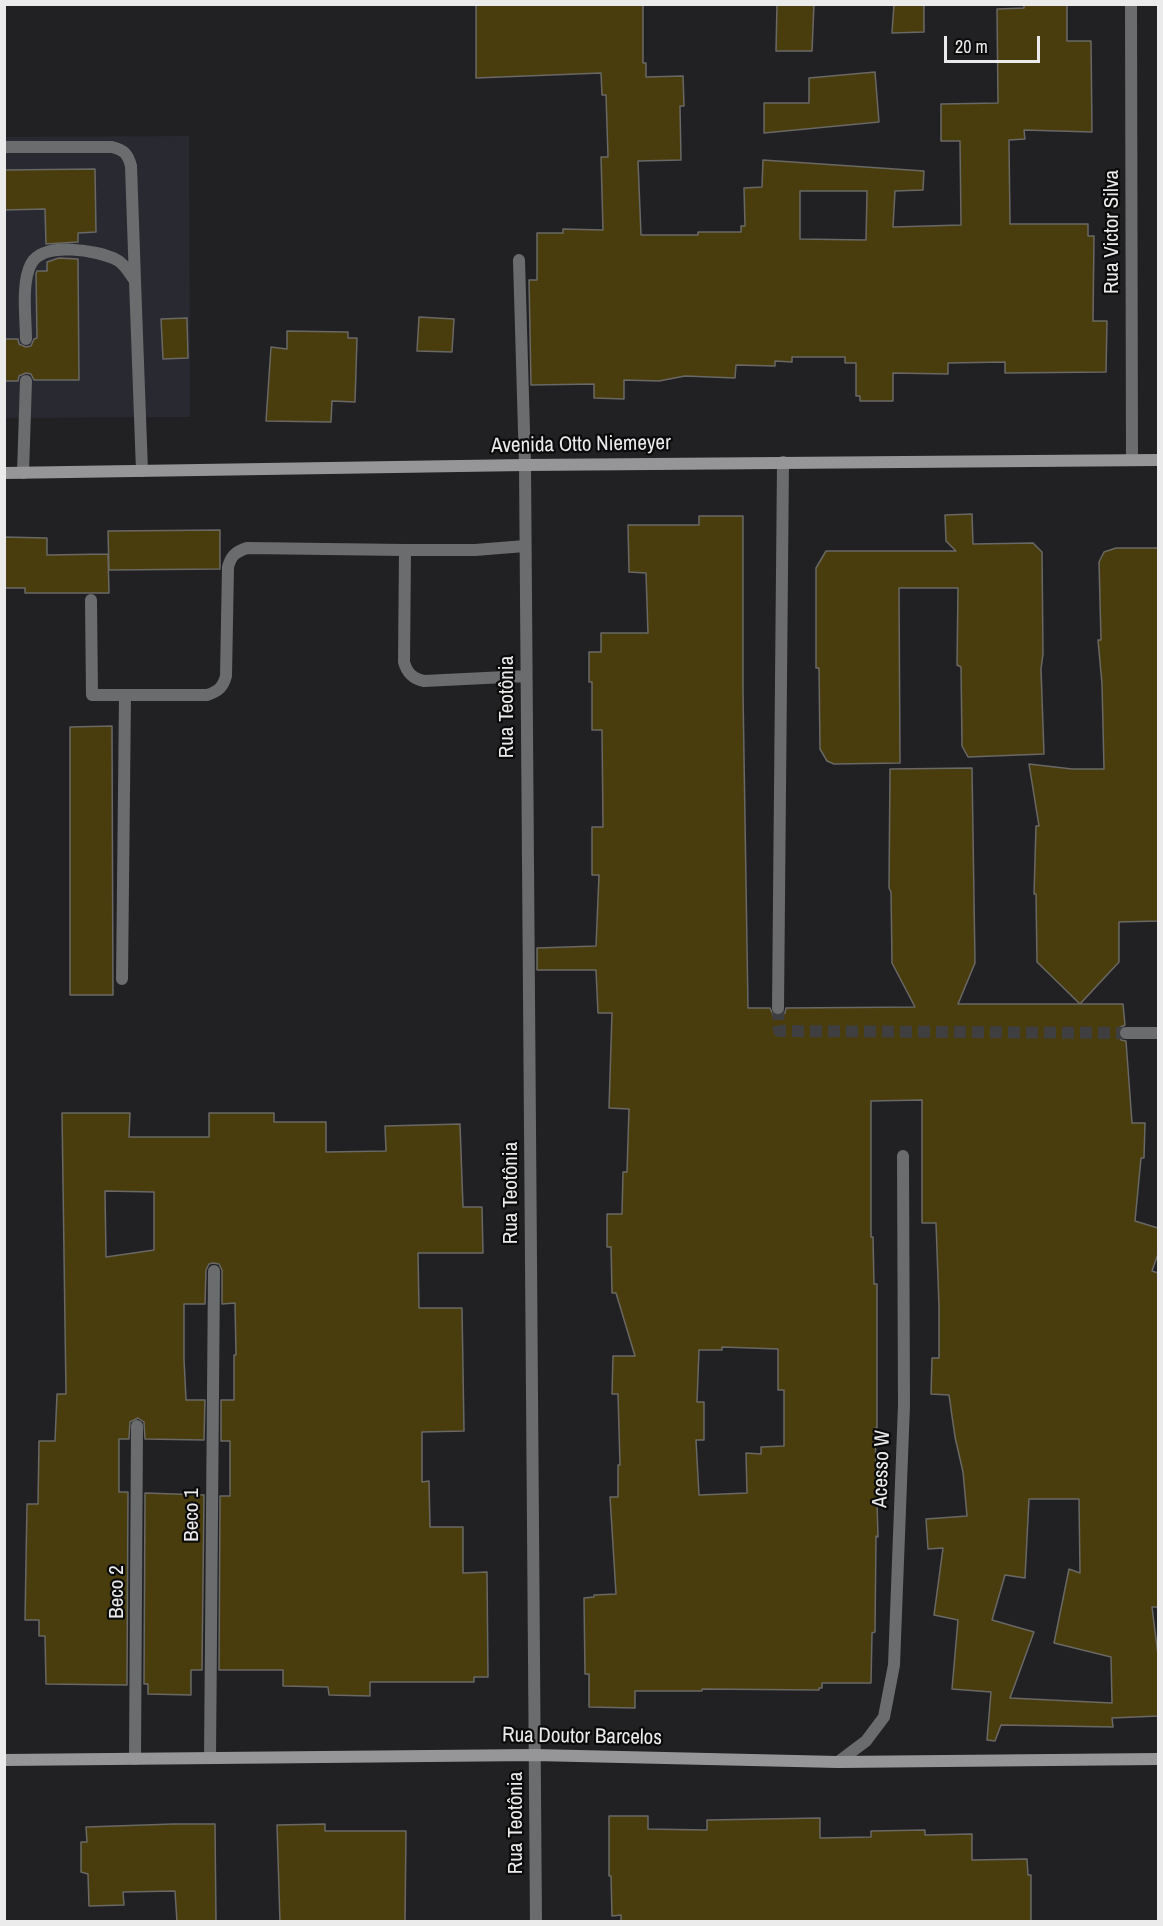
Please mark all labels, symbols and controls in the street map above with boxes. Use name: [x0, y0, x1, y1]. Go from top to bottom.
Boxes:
scale bar: [947, 24, 1043, 62]
text: 20 m: [955, 34, 988, 59]
street label: Rua Victor Silva: [1099, 170, 1125, 294]
street label: Avenida Otto Niemeyer: [491, 431, 671, 459]
street label: Rua Teotônia: [494, 656, 520, 758]
street label: Rua Teotônia: [498, 1142, 524, 1244]
street label: Acesso W: [868, 1430, 896, 1508]
street label: Beco 1: [179, 1488, 205, 1542]
street label: Beco 2: [104, 1565, 130, 1619]
street label: Rua Doutor Barcelos: [502, 1723, 662, 1751]
street label: Rua Teotônia: [503, 1772, 529, 1874]

